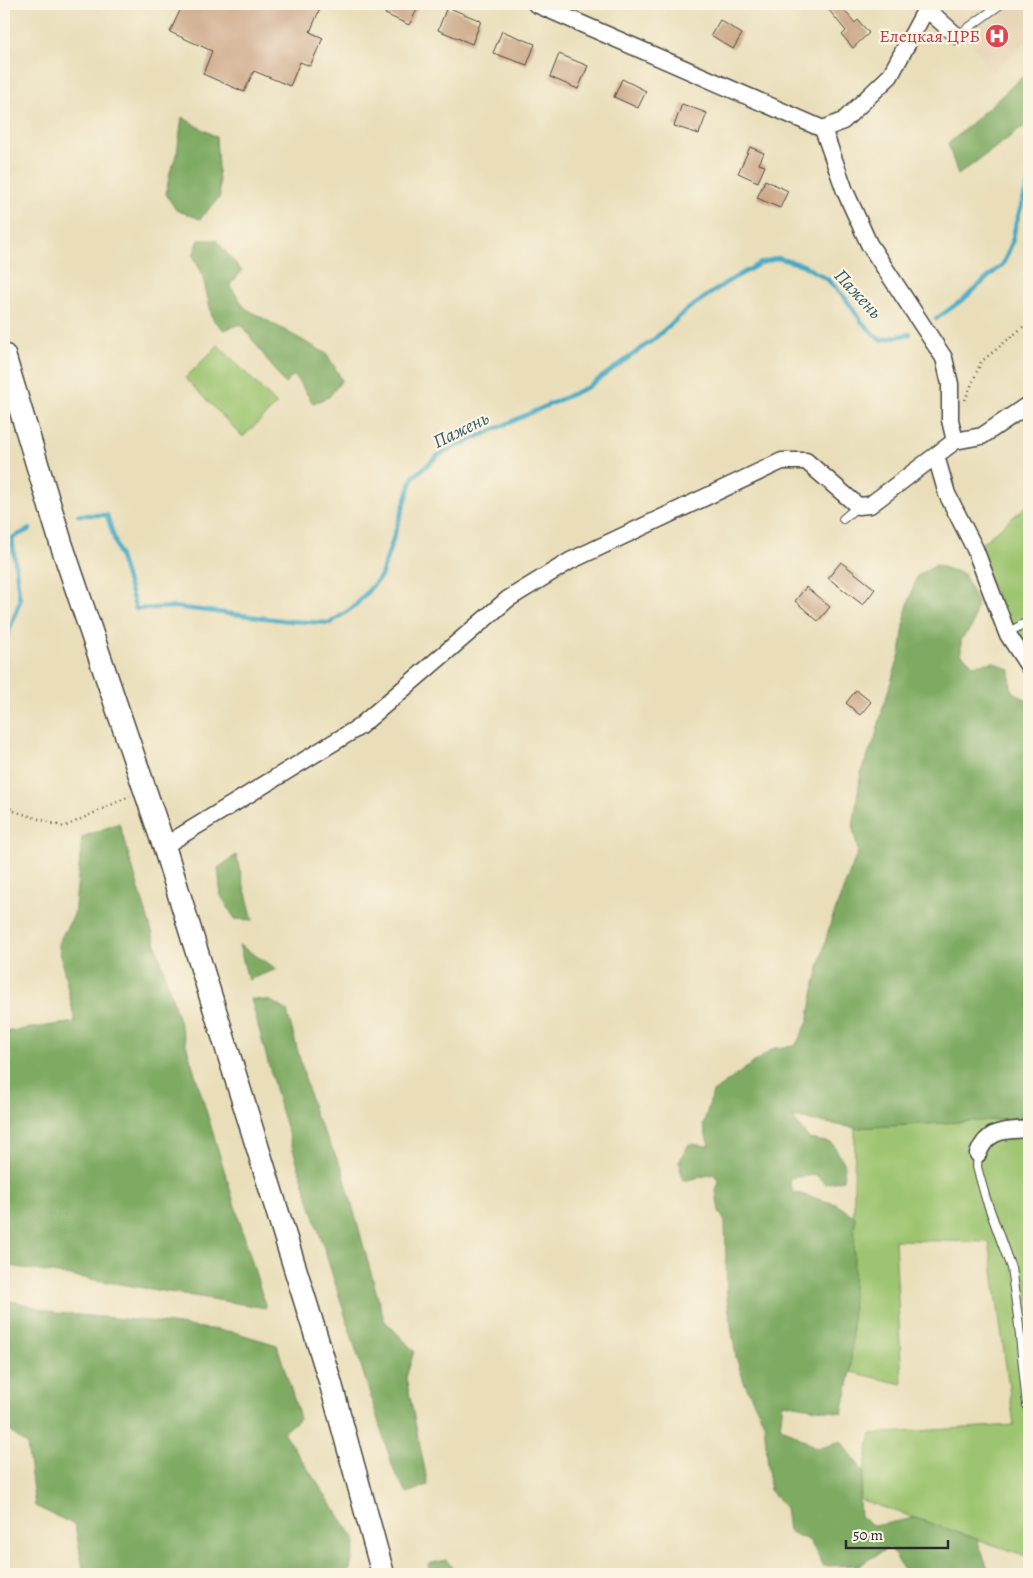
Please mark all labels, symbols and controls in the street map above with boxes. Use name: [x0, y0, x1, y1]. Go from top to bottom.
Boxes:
hospital icon: Елецкая ЦРБ: [984, 23, 1010, 49]
place label: Елецкая ЦРБ: [879, 24, 980, 48]
water label: Пажень: [828, 263, 888, 325]
water label: Пажень: [428, 405, 494, 455]
scale bar: [846, 1518, 948, 1550]
text: 50 m: [853, 1525, 883, 1545]

